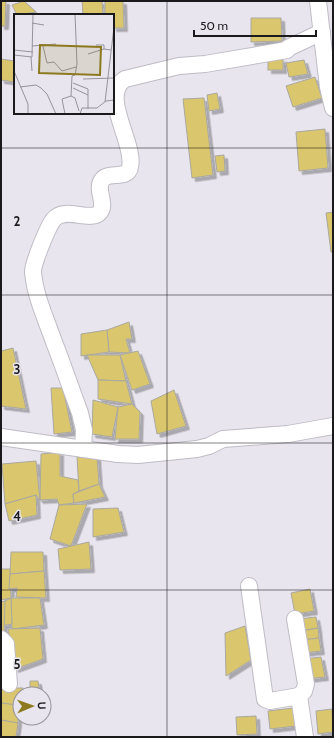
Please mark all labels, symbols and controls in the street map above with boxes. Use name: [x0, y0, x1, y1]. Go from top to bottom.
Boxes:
scale bar: [194, 12, 316, 38]
inset map: [14, 14, 114, 114]
text: 50 m: [200, 18, 228, 33]
text: 2: [14, 213, 21, 229]
text: 3: [13, 361, 21, 377]
text: 4: [13, 508, 21, 524]
text: 5: [14, 656, 21, 672]
north arrow: [12, 686, 52, 726]
text: U: [35, 701, 49, 710]

